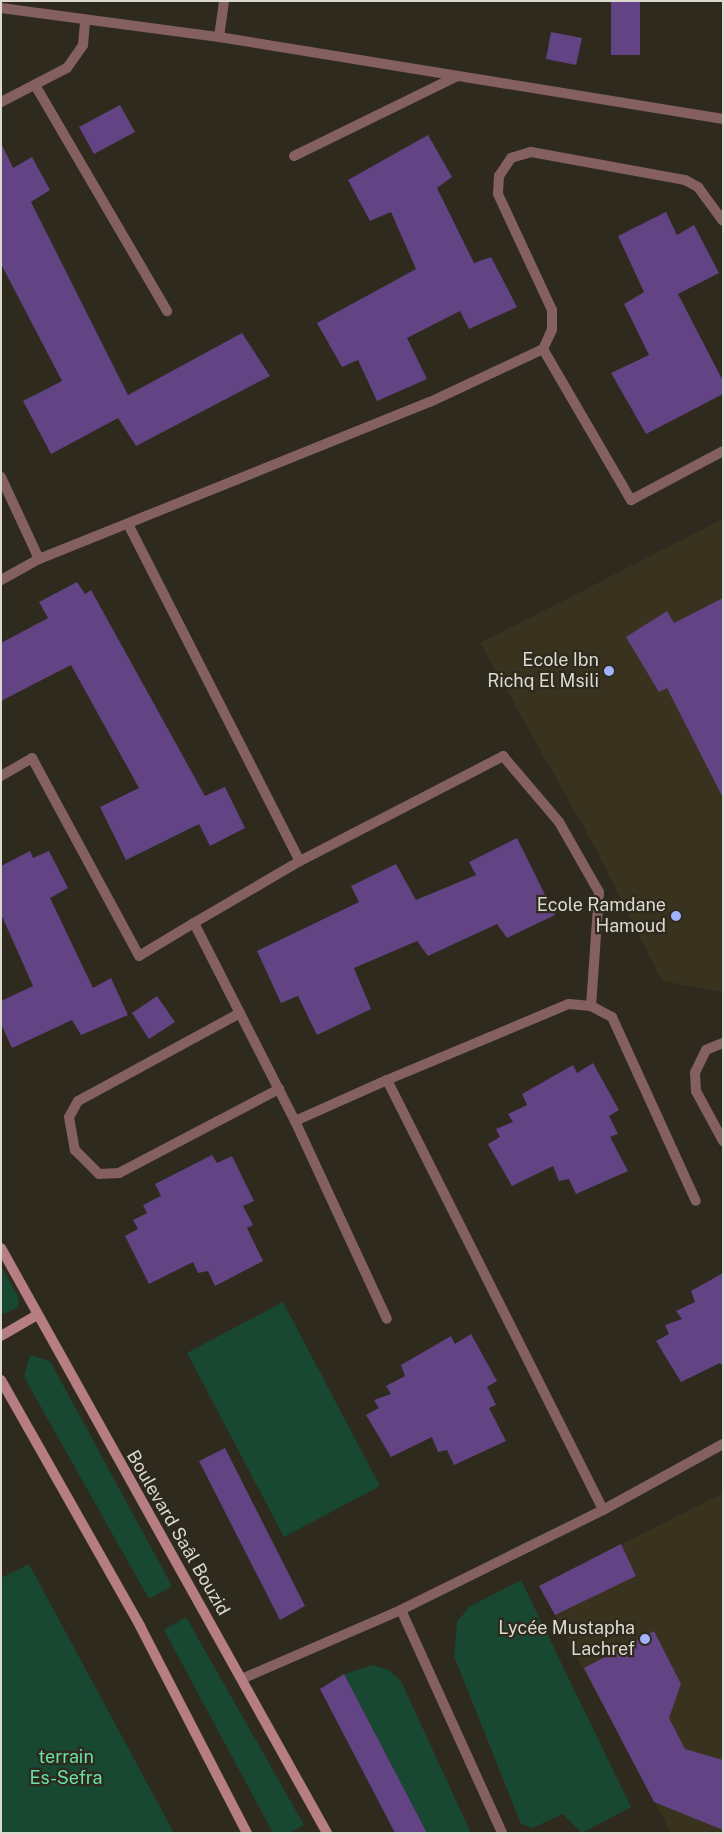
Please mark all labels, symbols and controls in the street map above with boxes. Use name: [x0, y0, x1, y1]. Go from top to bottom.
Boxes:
place label: Ecole Ibn Richq El Msili: [487, 650, 599, 692]
marker: Ecole Ibn Richq El Msili: [603, 665, 615, 677]
place label: Ecole Ramdane Hamoud: [537, 895, 666, 938]
marker: Ecole Ramdane Hamoud: [670, 910, 682, 922]
street label: Boulevard Saâl Bouzid: [122, 1447, 234, 1619]
place label: Lycée Mustapha Lachref: [498, 1618, 635, 1660]
marker: Lycée Mustapha Lachref: [639, 1633, 651, 1645]
park label: terrain Es-Sefra: [30, 1747, 102, 1790]

